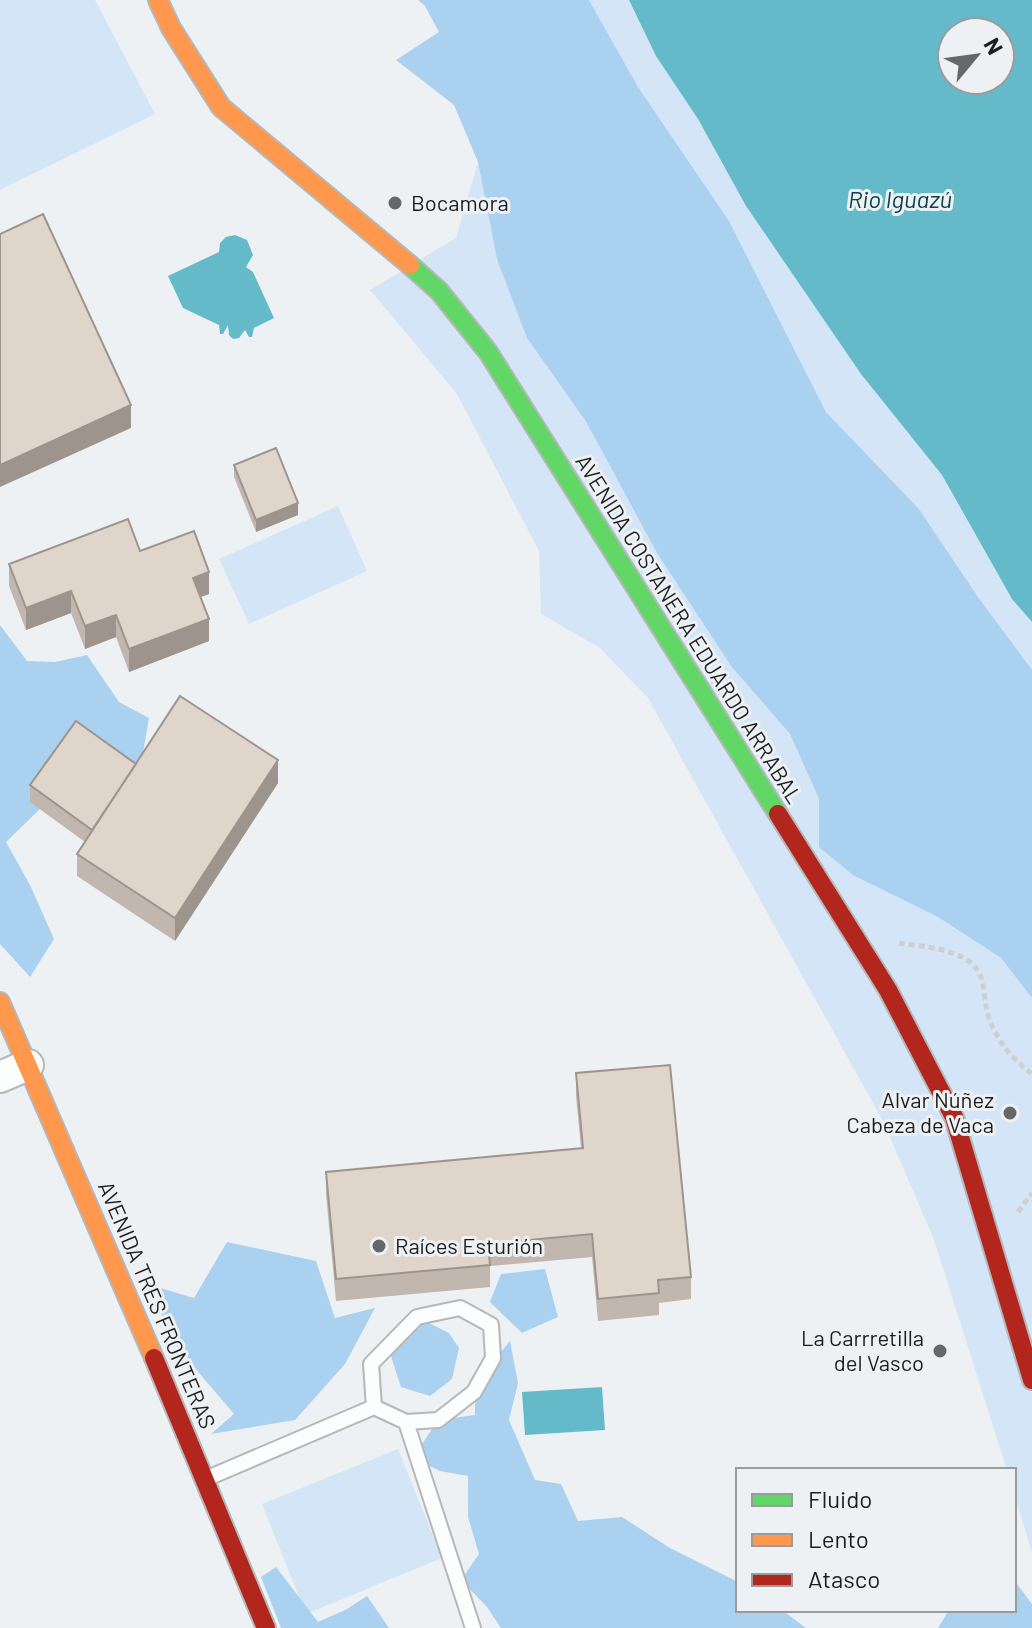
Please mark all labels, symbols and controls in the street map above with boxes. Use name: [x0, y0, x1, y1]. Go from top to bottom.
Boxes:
north arrow: [936, 16, 1016, 96]
text: N: [979, 33, 1009, 59]
water label: Rio Iguazú: [848, 184, 952, 213]
place label: Bocamora: [411, 189, 509, 215]
marker: Bocamora: [386, 194, 404, 212]
street label: AVENIDA COSTANERA EDUARDO ARRABAL: [571, 449, 809, 808]
place label: Alvar Núñez Cabeza de Vaca: [847, 1086, 994, 1137]
marker: Alvar Núñez Cabeza de Vaca: [1001, 1104, 1019, 1122]
street label: AVENIDA TRES FRONTERAS: [94, 1177, 222, 1432]
place label: Raíces Esturión: [395, 1232, 543, 1258]
marker: Raíces Esturión: [370, 1237, 388, 1255]
place label: La Carrretilla del Vasco: [801, 1324, 924, 1375]
marker: La Carrretilla del Vasco: [931, 1342, 949, 1360]
legend: [736, 1468, 1016, 1612]
text: Fluido: [808, 1484, 872, 1513]
text: Lento: [808, 1524, 869, 1553]
text: Atasco: [808, 1564, 880, 1593]

